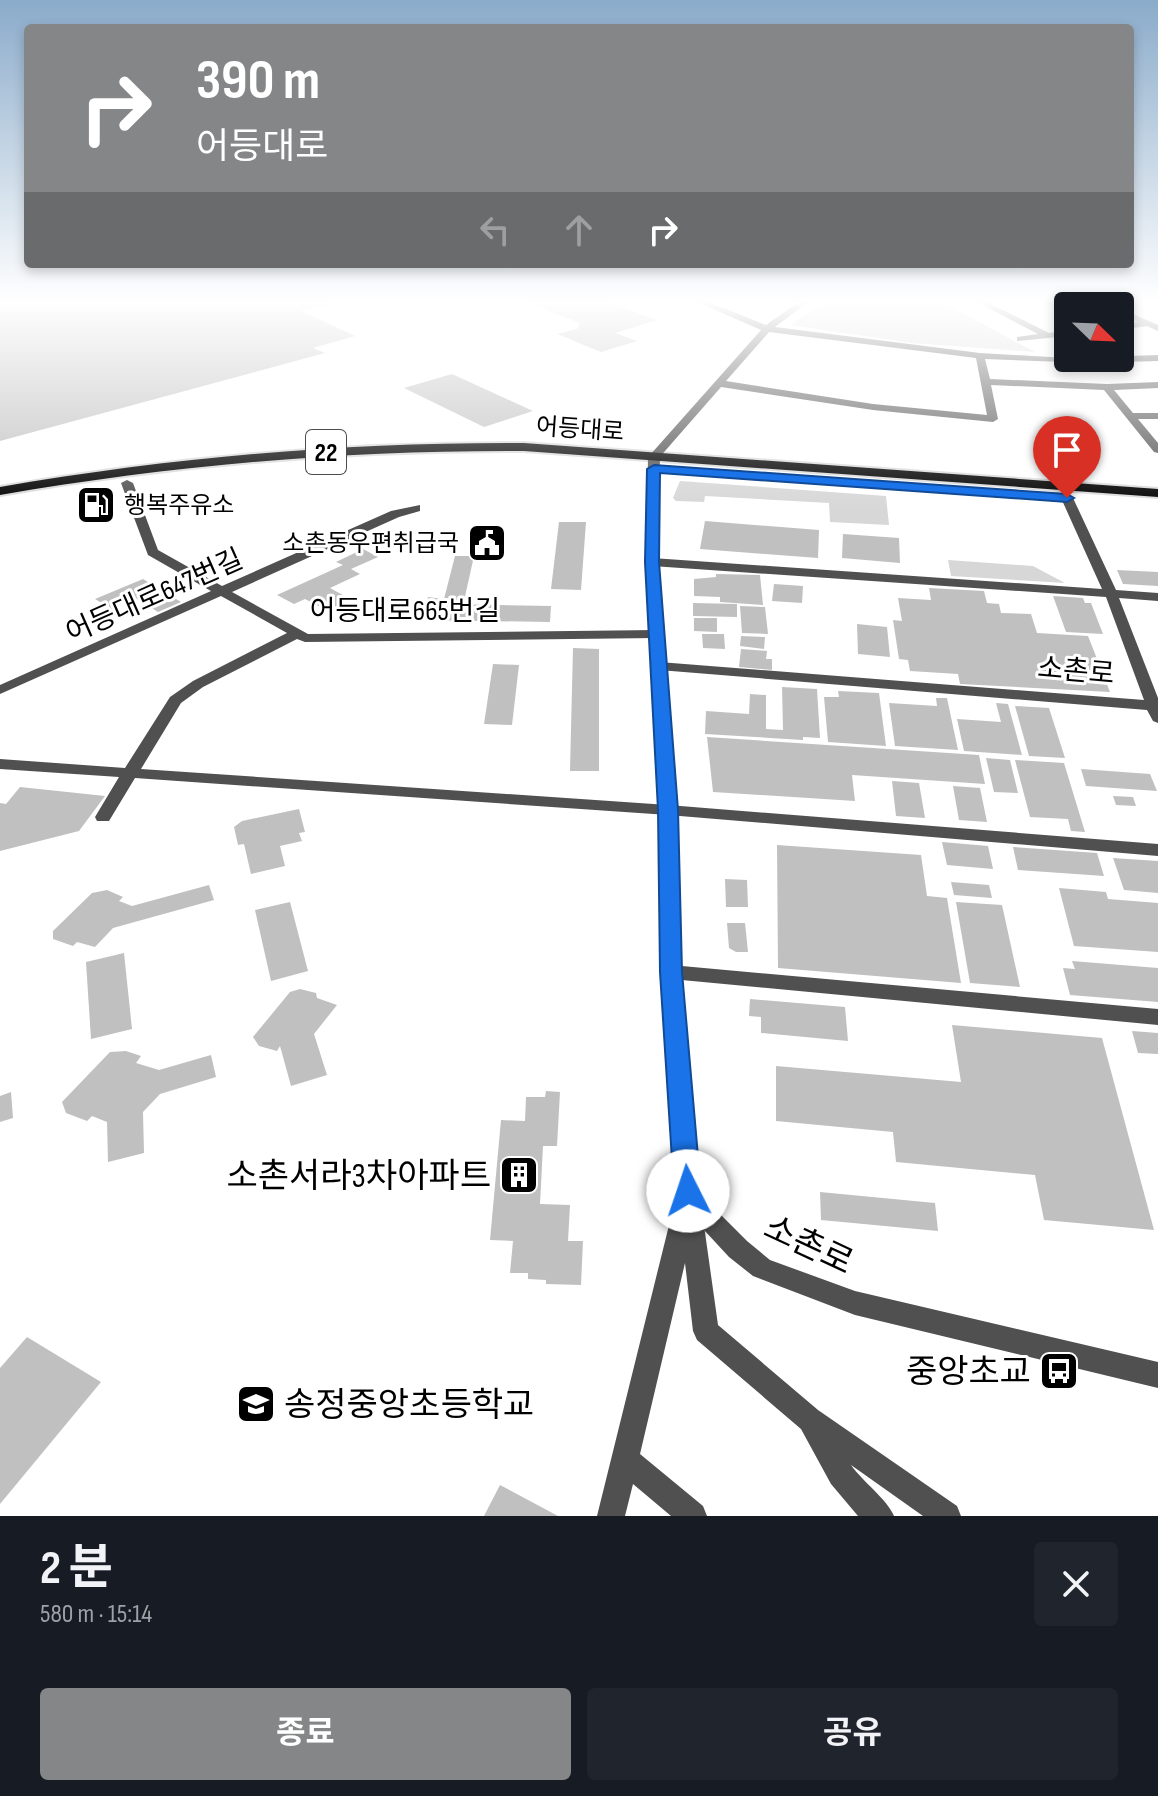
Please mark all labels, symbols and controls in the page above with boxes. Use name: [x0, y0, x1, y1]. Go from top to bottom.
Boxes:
text: 390 m: [196, 48, 320, 115]
icon: right: [64, 56, 168, 160]
text: 어등대로: [196, 126, 328, 169]
icon: left: [473, 208, 517, 252]
icon: ahead: [557, 208, 601, 252]
icon: right: [641, 208, 685, 252]
north arrow: [1054, 292, 1134, 372]
map controls: [1054, 292, 1134, 372]
street label: 어등대로: [535, 412, 625, 447]
pin: [1033, 416, 1101, 498]
icon: arrive: [1045, 428, 1089, 472]
road number: 22: [306, 430, 346, 474]
fuel station icon: 행복주유소: [75, 484, 117, 526]
place label: 행복주유소: [124, 491, 234, 520]
public building icon: 소촌동우편취급국: [466, 522, 508, 564]
place label: 소촌동우편취급국: [282, 529, 459, 558]
street label: 어등대로647번길: [61, 543, 248, 650]
street label: 어등대로665번길: [310, 595, 500, 628]
street label: 소촌로: [1036, 652, 1116, 691]
position arrow: [646, 1149, 730, 1233]
building icon: 소촌서라3차아파트: [498, 1154, 540, 1196]
place label: 소촌서라3차아파트: [227, 1156, 491, 1197]
street label: 소촌로: [757, 1207, 860, 1284]
bus stop icon: 중앙초교: [1038, 1350, 1080, 1392]
place label: 중앙초교: [906, 1352, 1031, 1393]
school or university icon: 송정중앙초등학교: [235, 1383, 277, 1425]
place label: 송정중앙초등학교: [284, 1385, 534, 1426]
text: 2 분: [40, 1540, 113, 1597]
button: close: [1034, 1542, 1118, 1626]
text: 580 m · 15:14: [40, 1599, 152, 1630]
button: 종료: [40, 1688, 571, 1780]
button: 공유: [587, 1688, 1118, 1780]

